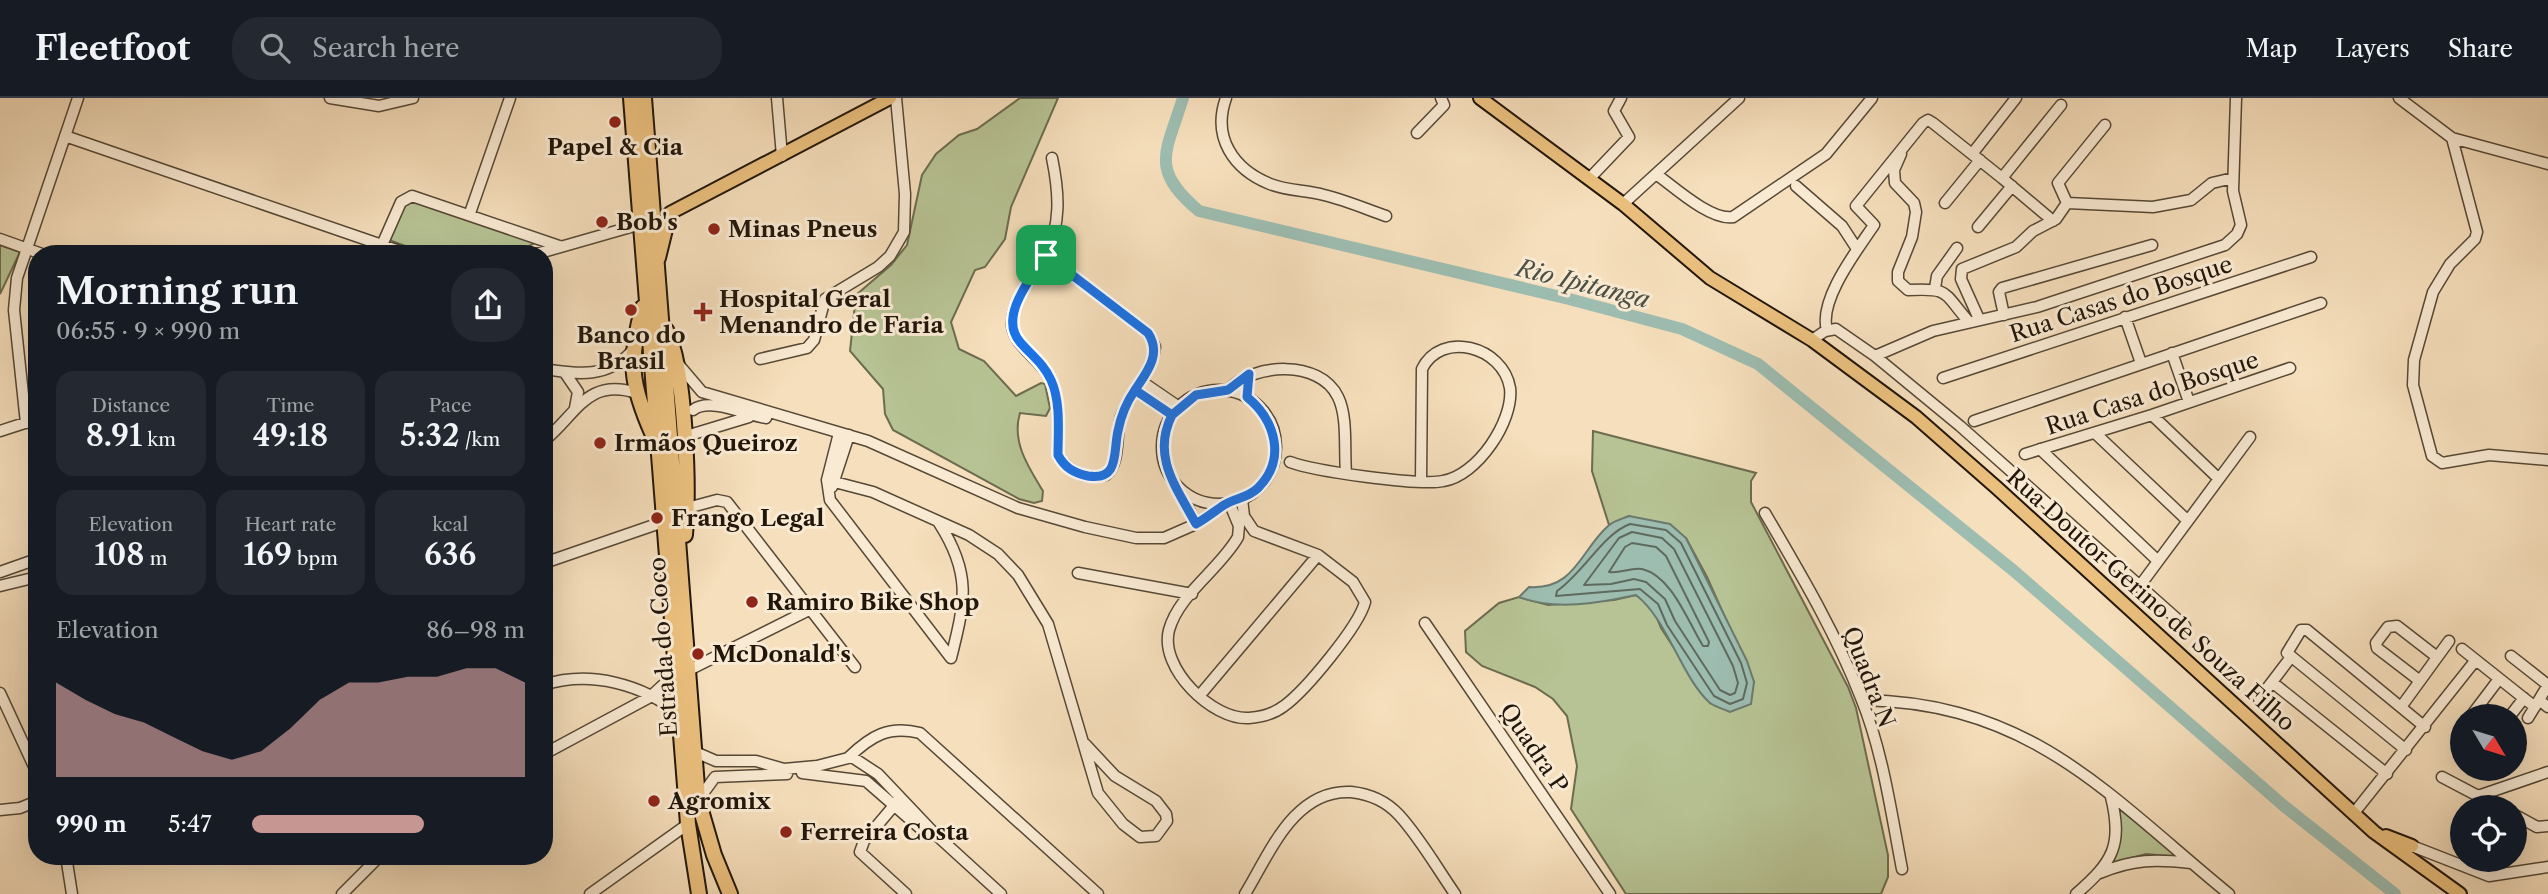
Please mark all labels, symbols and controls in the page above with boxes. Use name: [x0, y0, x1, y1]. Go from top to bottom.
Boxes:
search box: [232, 17, 722, 80]
text: Fleetfoot: [35, 28, 190, 69]
icon: search: [256, 29, 294, 67]
text: Search here: [312, 32, 460, 64]
text: Map: [2246, 34, 2297, 63]
text: Layers: [2335, 34, 2410, 63]
text: Share: [2448, 34, 2513, 63]
marker: Papel & Cia: [607, 114, 623, 130]
place label: Papel & Cia: [547, 133, 684, 161]
place label: Bob's: [616, 208, 678, 236]
marker: Bob's: [594, 214, 610, 230]
place label: Minas Pneus: [728, 215, 877, 243]
marker: Minas Pneus: [706, 221, 722, 237]
pin: [1016, 225, 1076, 285]
icon: arrive: [1027, 236, 1065, 274]
street label: Rua Casas do Bosque: [2006, 250, 2236, 348]
water label: Rio Ipitanga: [1512, 253, 1653, 314]
text: Morning run: [56, 267, 299, 314]
button: share: [451, 268, 525, 342]
place label: Hospital Geral Menandro de Faria: [719, 285, 944, 339]
marker: Banco do Brasil: [623, 302, 639, 318]
marker: Hospital Geral Menandro de Faria: [693, 302, 713, 322]
text: 06:55 · 9 × 990 m: [56, 317, 240, 345]
place label: Banco do Brasil: [576, 321, 686, 375]
street label: Rua Casa do Bosque: [2042, 345, 2262, 441]
text: Distance: [92, 394, 170, 417]
text: Time: [266, 394, 315, 417]
text: Pace: [429, 394, 472, 417]
text: 8.91: [86, 417, 142, 454]
text: 49:18: [253, 417, 328, 454]
text: 5:32: [400, 417, 460, 454]
text: km: [142, 428, 176, 451]
text: /km: [460, 428, 500, 451]
place label: Irmãos Queiroz: [614, 429, 798, 457]
marker: Irmãos Queiroz: [592, 435, 608, 451]
street label: Rua Doutor Gerino de Souza Filho: [2001, 463, 2301, 737]
place label: Frango Legal: [671, 504, 824, 532]
marker: Frango Legal: [649, 510, 665, 526]
text: Elevation: [88, 513, 173, 536]
text: Heart rate: [245, 513, 336, 536]
text: kcal: [432, 513, 468, 536]
text: 108: [94, 536, 145, 573]
text: 169: [243, 536, 292, 573]
text: 636: [424, 536, 476, 573]
text: m: [145, 547, 167, 570]
text: bpm: [292, 547, 338, 570]
street label: Estrada do Coco: [643, 556, 683, 738]
place label: Ramiro Bike Shop: [766, 588, 979, 616]
marker: Ramiro Bike Shop: [744, 594, 760, 610]
text: Elevation: [56, 616, 159, 644]
text: 86–98 m: [426, 616, 525, 644]
street label: Quadra N: [1837, 623, 1901, 732]
place label: McDonald's: [712, 640, 851, 668]
marker: McDonald's: [690, 646, 706, 662]
street label: Quadra P: [1494, 698, 1574, 798]
north arrow: [2450, 704, 2527, 780]
map controls: [2450, 704, 2527, 872]
place label: Agromix: [667, 787, 772, 815]
marker: Agromix: [646, 793, 662, 809]
button: locate: [2450, 795, 2527, 872]
text: 990 m: [56, 810, 127, 838]
text: 5:47: [168, 810, 212, 838]
place label: Ferreira Costa: [800, 818, 969, 846]
marker: Ferreira Costa: [778, 824, 794, 840]

